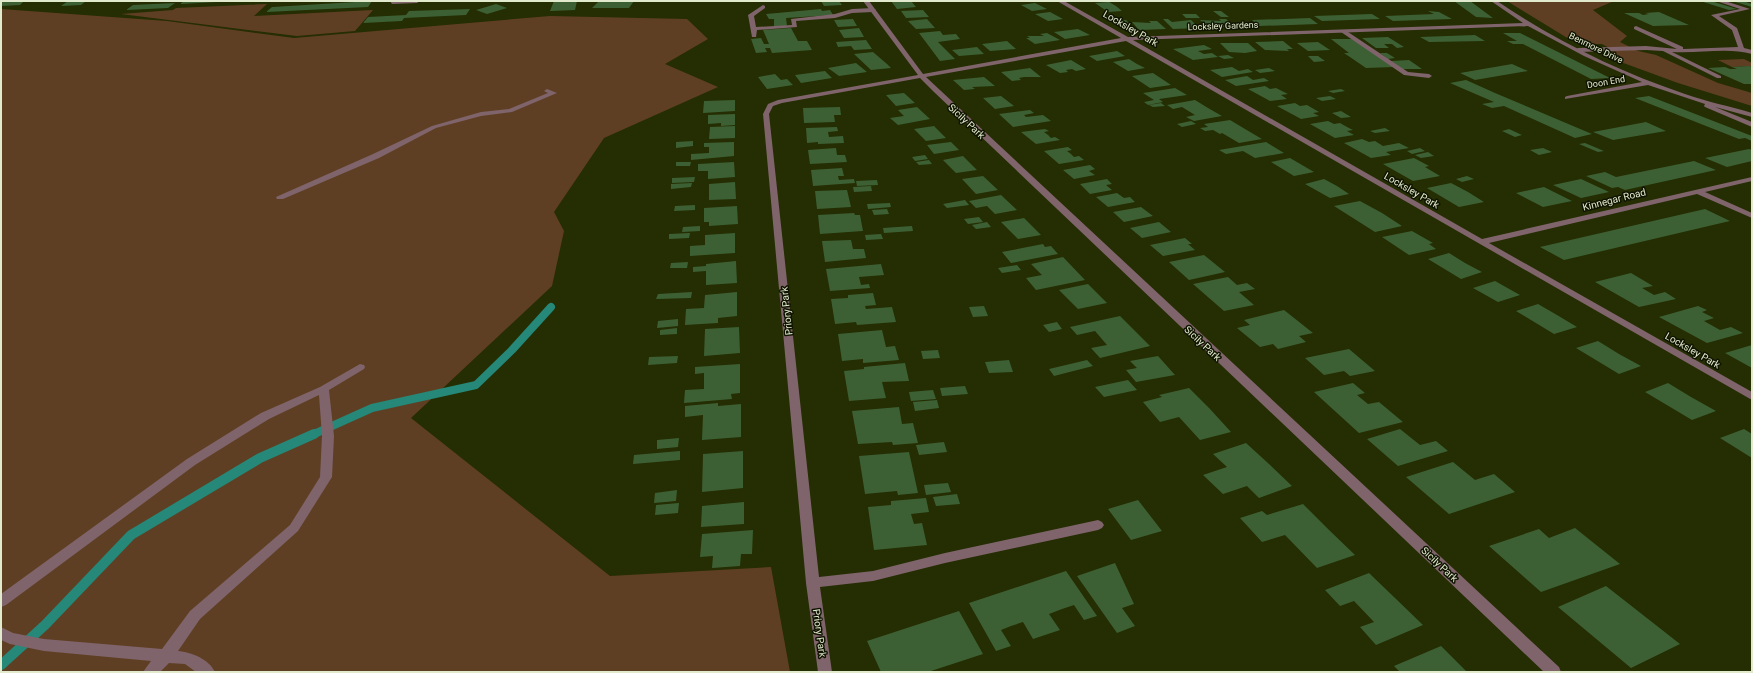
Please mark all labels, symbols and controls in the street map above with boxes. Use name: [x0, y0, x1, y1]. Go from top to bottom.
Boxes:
street label: Locksley Park: [1101, 8, 1161, 49]
street label: Locksley Gardens: [1187, 20, 1259, 32]
street label: Benmore Drive: [1567, 31, 1625, 65]
street label: Doon End: [1586, 74, 1626, 90]
street label: Sicily Park: [946, 102, 988, 142]
street label: Locksley Park: [1382, 170, 1442, 211]
street label: Kinnegar Road: [1581, 186, 1647, 213]
street label: Priory Park: [778, 285, 795, 336]
street label: Sicily Park: [1182, 324, 1224, 364]
street label: Locksley Park: [1663, 330, 1723, 371]
street label: Sicily Park: [1419, 545, 1461, 585]
street label: Priory Park: [811, 608, 828, 659]

